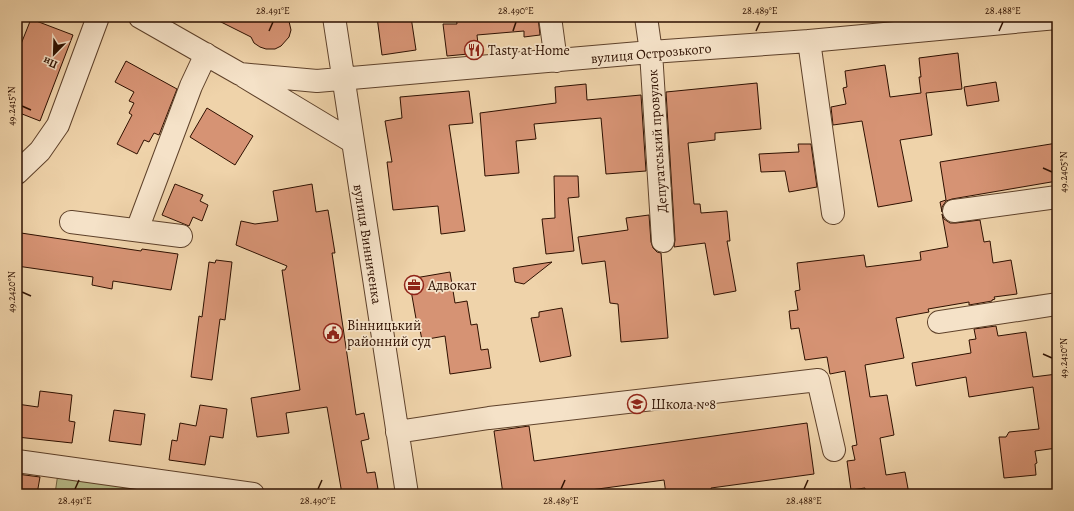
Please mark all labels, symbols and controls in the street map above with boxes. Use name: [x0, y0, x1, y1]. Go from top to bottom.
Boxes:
text: 28.491°E: [256, 4, 290, 17]
text: 28.490°E: [498, 4, 534, 17]
text: 28.489°E: [742, 4, 778, 17]
text: 28.488°E: [985, 4, 1021, 17]
north arrow: [34, 34, 74, 74]
restaurant icon: Tasty at Home: [463, 39, 485, 61]
street label: вулиця Острозького: [590, 39, 712, 68]
place label: Tasty at Home: [488, 41, 570, 60]
text: Пн: [40, 53, 60, 72]
street label: Депутатський провулок: [643, 69, 672, 213]
text: 49.2415°N: [5, 86, 18, 126]
text: 49.2405°N: [1057, 151, 1070, 193]
street label: вулиця Винниченка: [349, 183, 386, 306]
text: 49.2420°N: [5, 271, 18, 313]
office icon: Адвокат: [403, 274, 425, 296]
place label: Адвокат: [427, 276, 476, 295]
place label: Вінницький районний суд: [347, 316, 431, 351]
public building icon: Вінницький районний суд: [322, 322, 344, 344]
text: 49.2410°N: [1057, 338, 1070, 378]
school or university icon: Школа №8: [626, 393, 648, 415]
place label: Школа №8: [651, 395, 716, 414]
text: 28.491°E: [58, 494, 92, 507]
text: 28.490°E: [300, 494, 336, 507]
text: 28.489°E: [543, 494, 579, 507]
text: 28.488°E: [786, 494, 822, 507]

